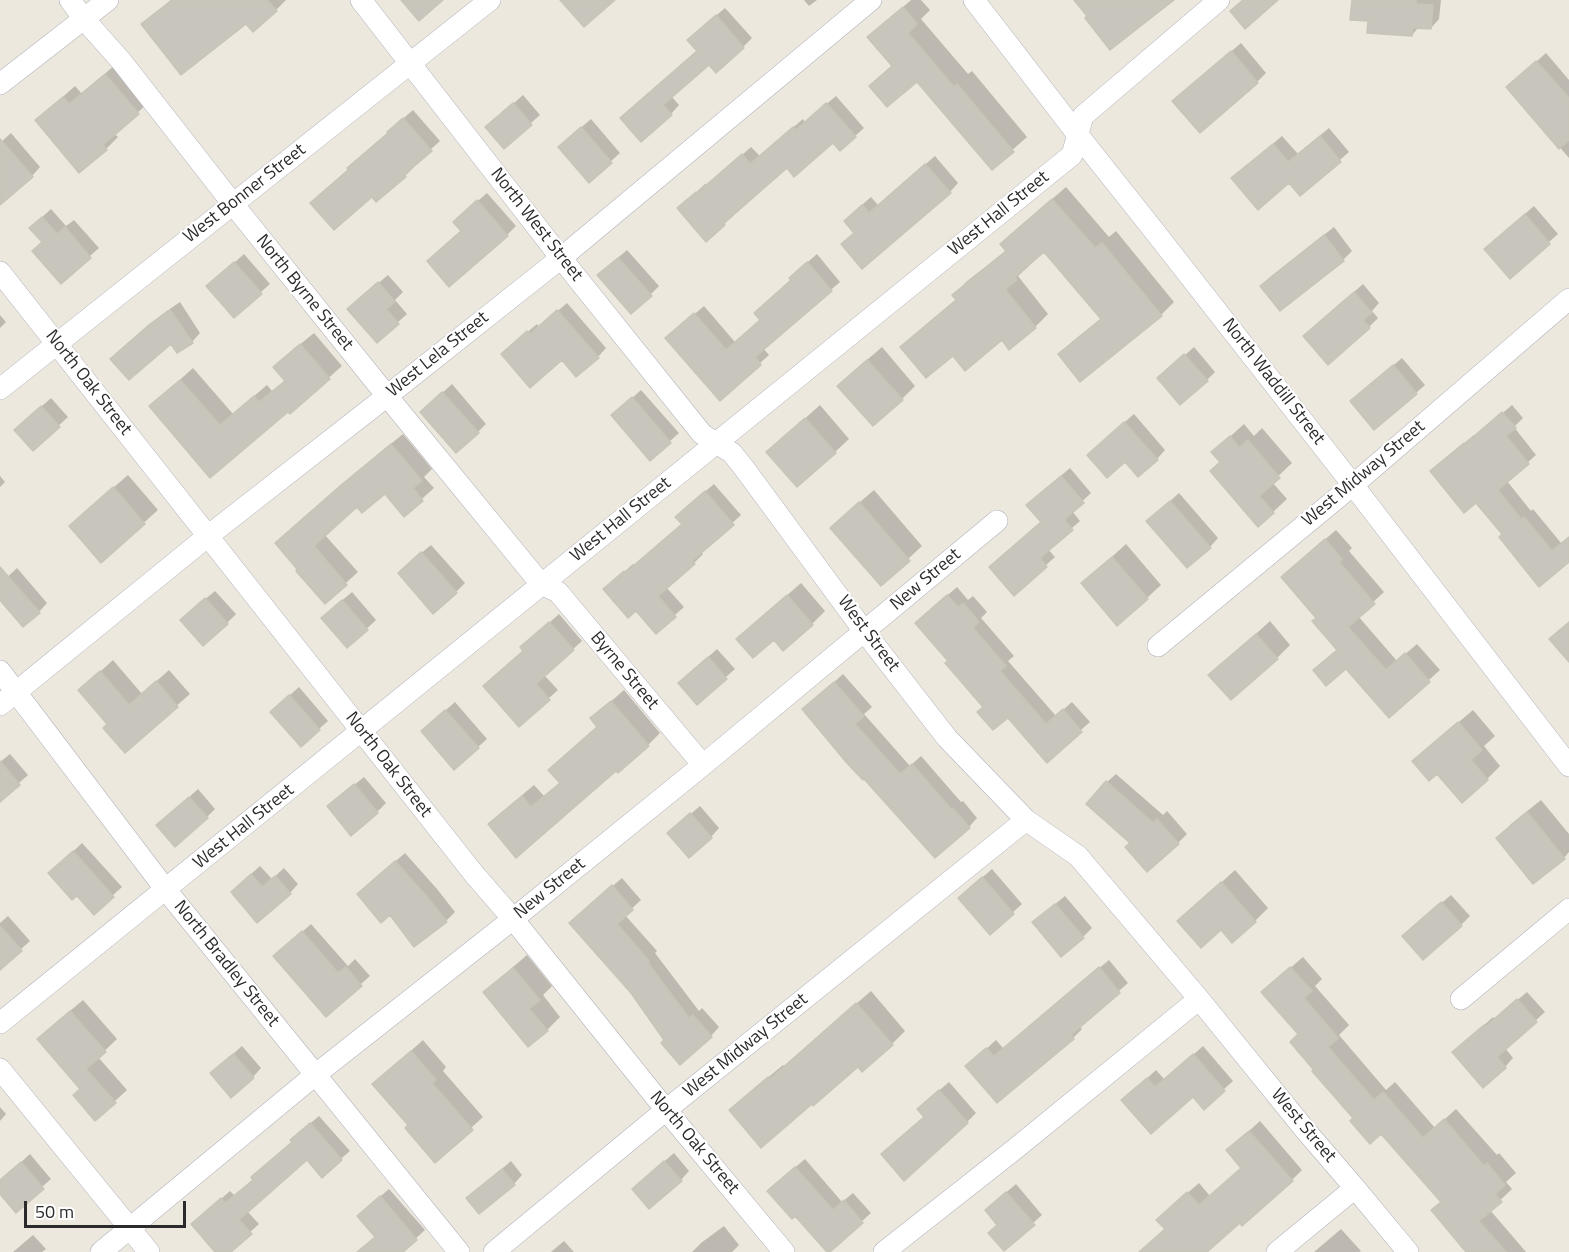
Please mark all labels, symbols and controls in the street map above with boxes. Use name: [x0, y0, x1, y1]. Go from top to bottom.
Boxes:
street label: West Bonner Street: [180, 140, 310, 248]
street label: North West Street: [485, 164, 587, 286]
street label: West Hall Street: [944, 167, 1054, 261]
street label: North Byrne Street: [251, 231, 357, 355]
street label: West Lela Street: [383, 307, 493, 403]
street label: North Waddill Street: [1217, 315, 1329, 449]
street label: North Oak Street: [40, 326, 136, 440]
street label: West Midway Street: [1298, 416, 1430, 532]
street label: West Hall Street: [566, 473, 676, 567]
street label: New Street: [886, 544, 966, 616]
street label: West Street: [832, 592, 904, 676]
street label: Byrne Street: [585, 628, 663, 714]
street label: North Oak Street: [340, 708, 436, 822]
street label: West Hall Street: [189, 780, 299, 874]
street label: New Street: [510, 854, 590, 924]
street label: North Bradley Street: [169, 897, 283, 1031]
street label: West Midway Street: [680, 989, 812, 1103]
street label: West Street: [1266, 1085, 1340, 1167]
street label: North Oak Street: [645, 1087, 743, 1199]
scale bar: [27, 1189, 189, 1227]
text: 50 m: [35, 1198, 74, 1225]

